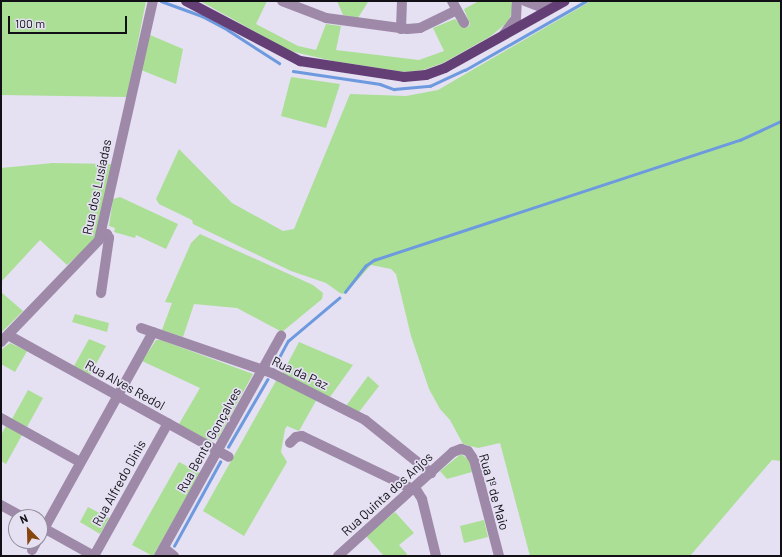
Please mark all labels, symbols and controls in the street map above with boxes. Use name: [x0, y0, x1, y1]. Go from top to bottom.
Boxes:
scale bar: [10, 8, 129, 34]
text: 100 m: [15, 16, 45, 30]
street label: Rua dos Lusíadas: [79, 138, 115, 236]
street label: Rua da Paz: [269, 353, 331, 393]
street label: Rua Alves Redol: [82, 357, 168, 413]
street label: Rua Bento Gonçalves: [174, 385, 244, 495]
street label: Rua Alfredo Dinis: [89, 437, 149, 529]
street label: Rua Quinta dos Anjos: [338, 449, 436, 539]
street label: Rua 1º de Maio: [476, 452, 512, 532]
north arrow: [8, 509, 48, 549]
text: N: [18, 511, 29, 526]

